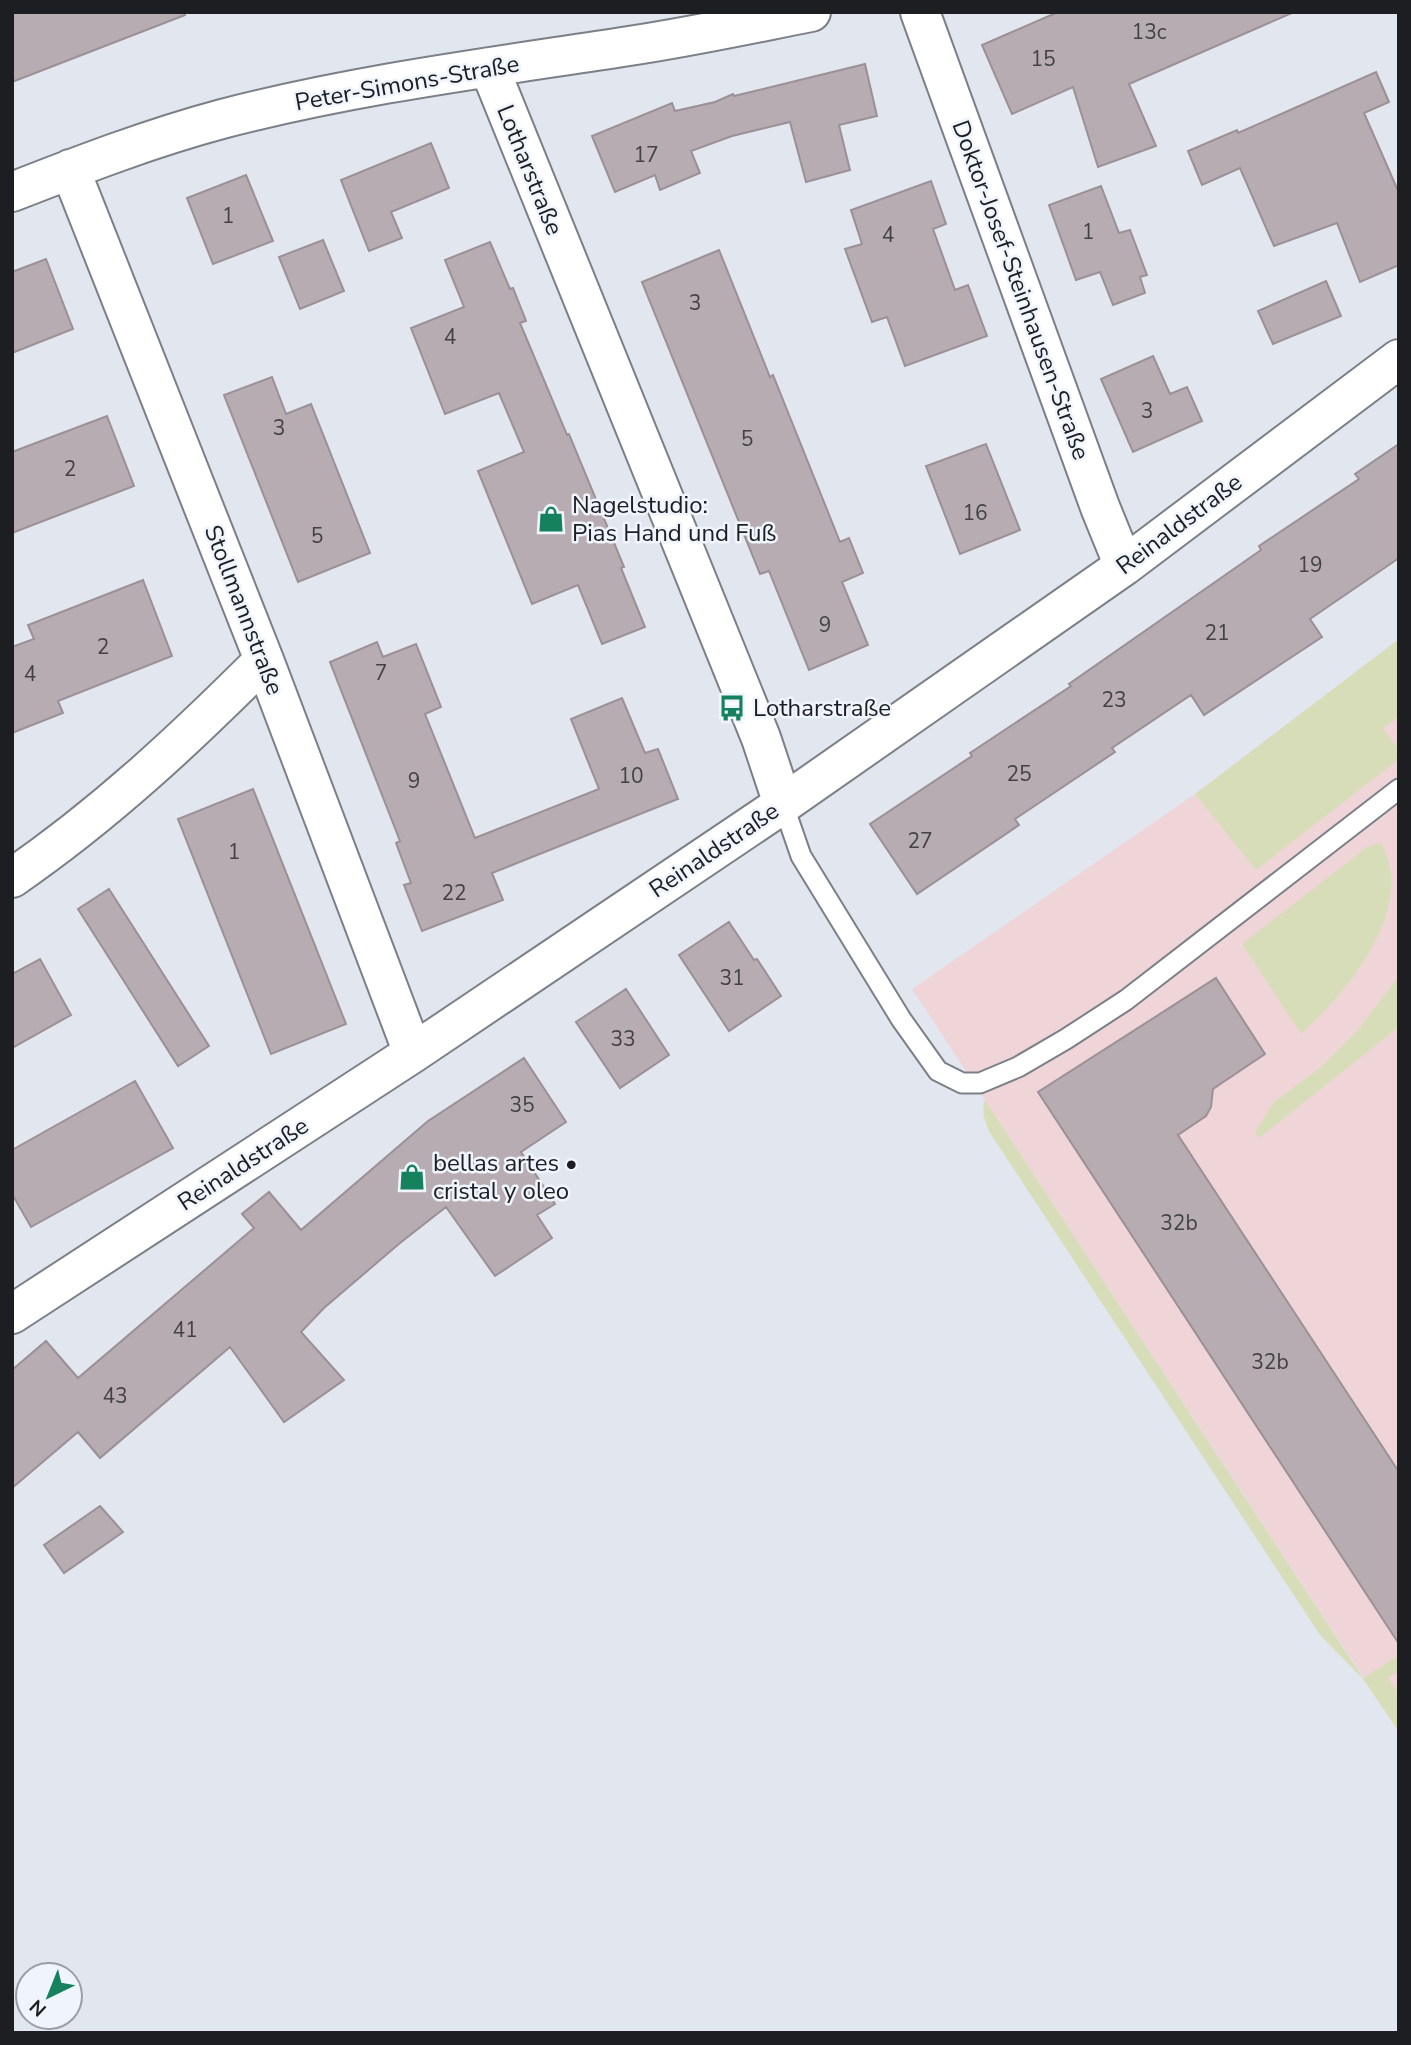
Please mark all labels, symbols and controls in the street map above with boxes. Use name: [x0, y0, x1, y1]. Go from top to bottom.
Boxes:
house number: 13c: [1132, 18, 1167, 46]
house number: 15: [1030, 45, 1056, 73]
street label: Peter-Simons-Straße: [292, 48, 522, 118]
street label: Lotharstraße: [489, 100, 571, 240]
street label: Doktor-Josef-Steinhausen-Straße: [945, 116, 1097, 464]
house number: 17: [633, 141, 659, 169]
house number: 1: [222, 202, 234, 230]
house number: 1: [1082, 218, 1094, 246]
house number: 4: [882, 221, 894, 249]
house number: 3: [689, 289, 701, 317]
house number: 4: [444, 323, 456, 351]
house number: 3: [1141, 397, 1153, 425]
house number: 3: [273, 414, 285, 442]
house number: 5: [741, 425, 753, 453]
house number: 2: [64, 455, 76, 483]
street label: Reinaldstraße: [1109, 466, 1249, 582]
place label: Nagelstudio: Pias Hand und Fuß: [572, 489, 777, 549]
house number: 16: [962, 499, 988, 527]
shop icon: Nagelstudio: Pias Hand und Fuß: [536, 504, 566, 534]
street label: Stollmannstraße: [197, 520, 291, 700]
house number: 5: [311, 522, 323, 550]
house number: 19: [1297, 551, 1323, 579]
house number: 9: [819, 611, 831, 639]
house number: 21: [1204, 619, 1230, 647]
house number: 2: [97, 633, 109, 661]
house number: 7: [375, 659, 387, 687]
house number: 4: [24, 660, 36, 688]
house number: 23: [1101, 686, 1127, 714]
place label: Lotharstraße: [753, 692, 891, 724]
bus stop icon: Lotharstraße: [717, 693, 747, 723]
house number: 25: [1006, 760, 1032, 788]
house number: 10: [618, 762, 644, 790]
house number: 9: [408, 767, 420, 795]
street label: Reinaldstraße: [643, 795, 785, 905]
house number: 27: [907, 827, 933, 855]
house number: 1: [228, 838, 240, 866]
house number: 22: [441, 879, 467, 907]
house number: 31: [719, 964, 745, 992]
house number: 33: [610, 1025, 636, 1053]
house number: 35: [509, 1091, 535, 1119]
street label: Reinaldstraße: [171, 1110, 315, 1218]
place label: bellas artes • cristal y oleo: [433, 1147, 578, 1207]
shop icon: bellas artes • cristal y oleo: [397, 1162, 427, 1192]
house number: 32b: [1160, 1209, 1198, 1237]
house number: 41: [172, 1316, 198, 1344]
house number: 32b: [1251, 1348, 1289, 1376]
house number: 43: [102, 1382, 128, 1410]
north arrow: [14, 1961, 84, 2031]
text: N: [24, 1993, 52, 2022]

